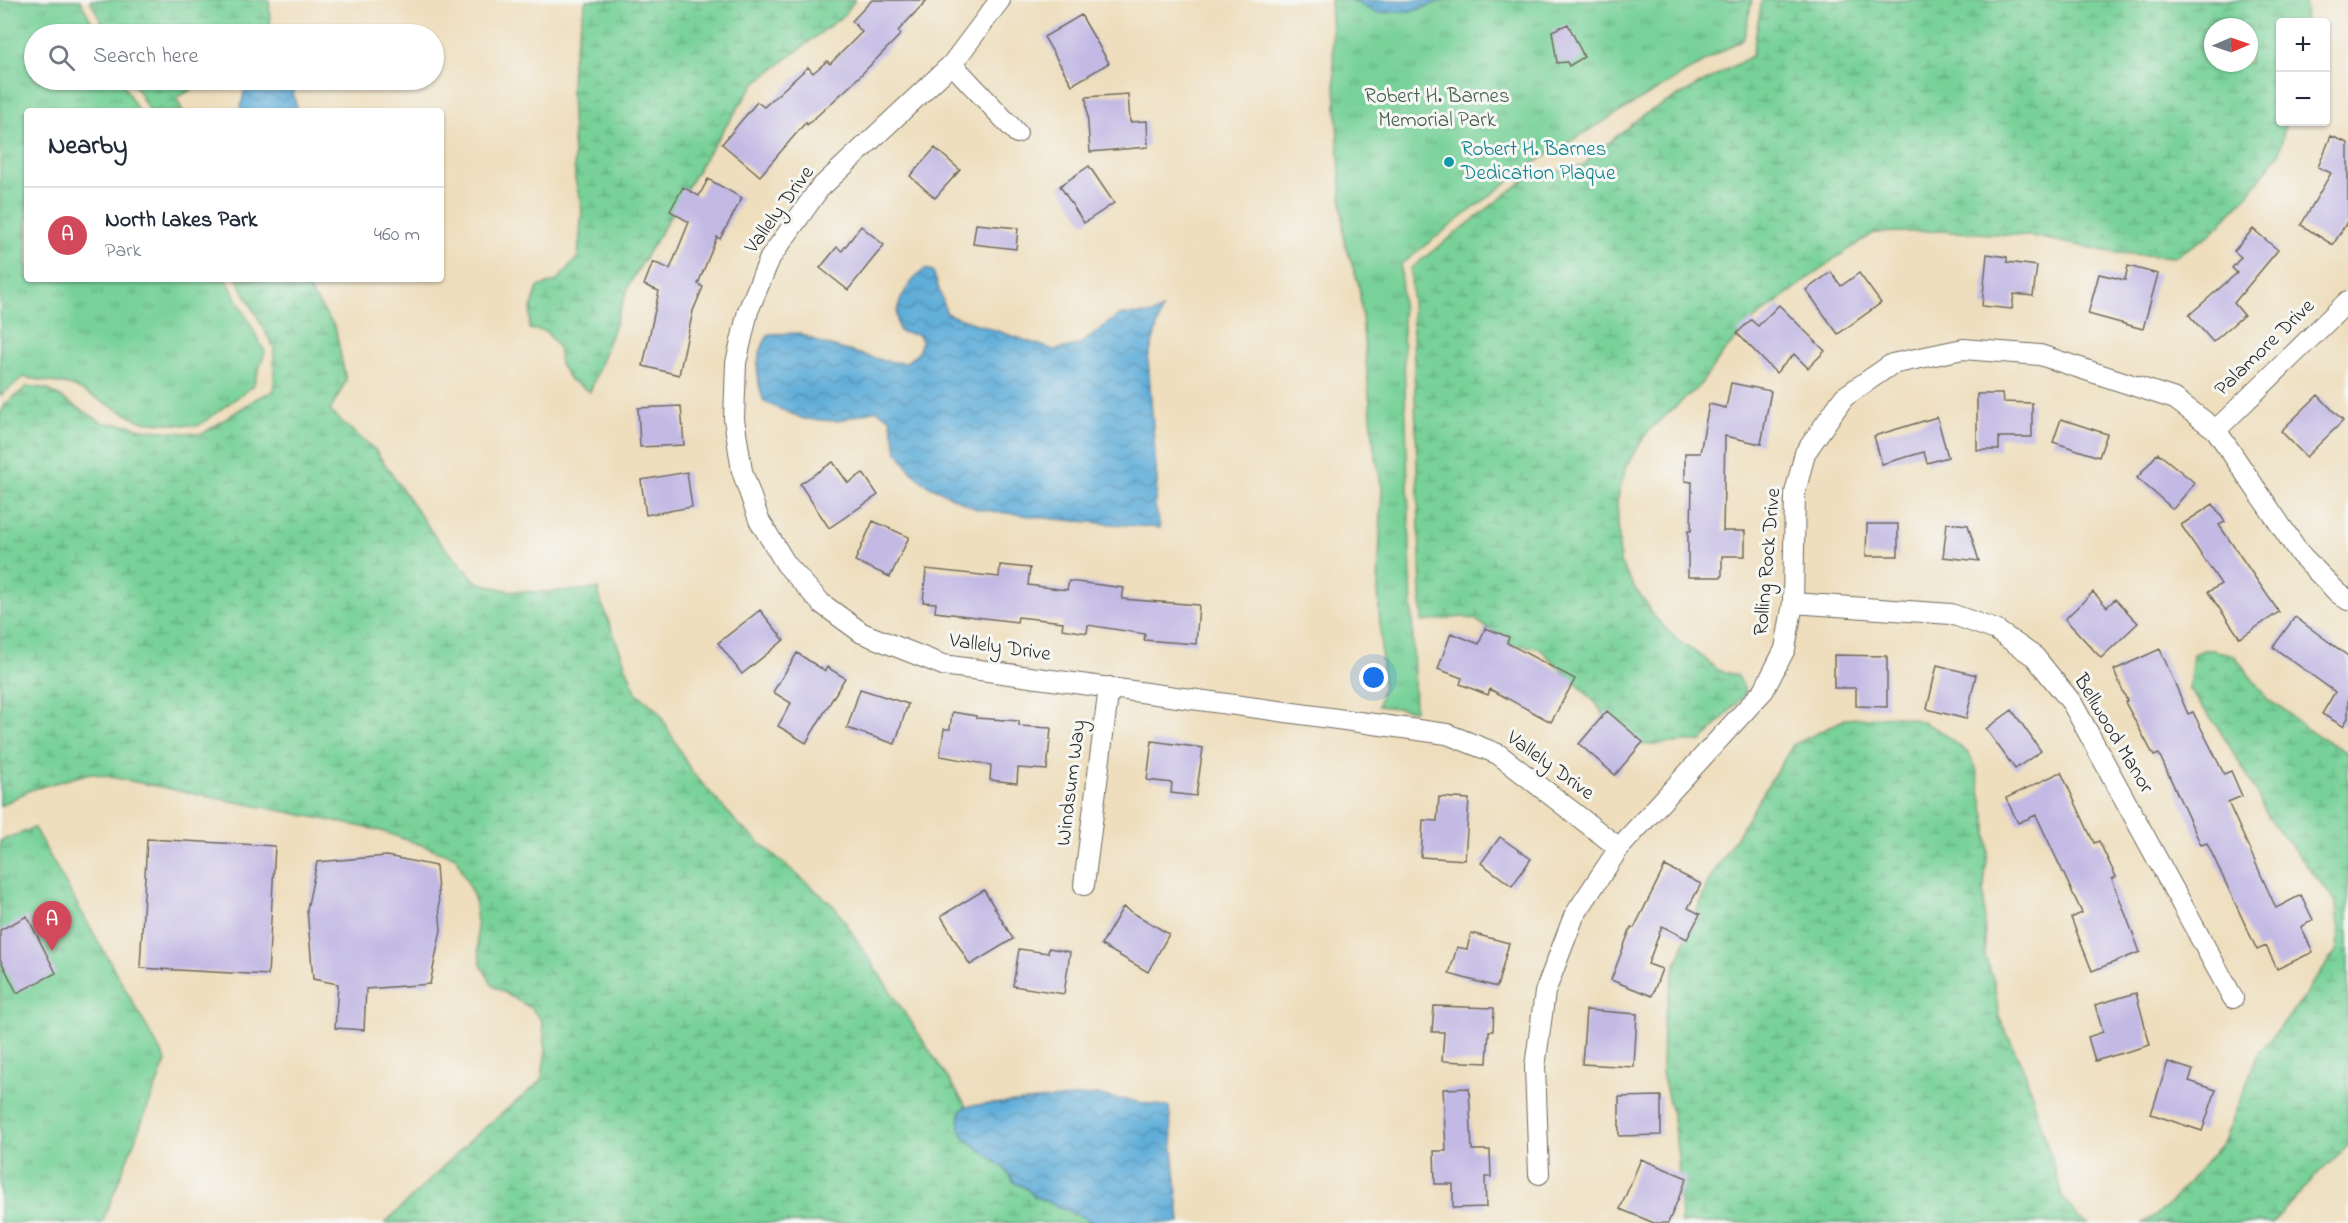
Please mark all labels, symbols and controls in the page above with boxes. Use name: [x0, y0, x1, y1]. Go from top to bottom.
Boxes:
north arrow: [2204, 18, 2258, 72]
map controls: [2276, 18, 2330, 126]
button: +: [2276, 18, 2330, 72]
search box: [24, 24, 444, 90]
icon: search: [45, 41, 78, 74]
text: Search here: [93, 41, 198, 73]
button: −: [2276, 72, 2330, 126]
park label: Robert H. Barnes Memorial Park: [1364, 82, 1510, 136]
text: Nearby: [48, 128, 127, 166]
place label: Robert H. Barnes Dedication Plaque: [1460, 135, 1616, 189]
marker: Robert H. Barnes Dedication Plaque: [1442, 155, 1456, 169]
street label: Vallely Drive: [737, 159, 824, 262]
text: North Lakes Park: [105, 205, 257, 237]
text: A: [61, 221, 74, 250]
text: 460 m: [374, 221, 420, 250]
text: Park: [105, 237, 141, 266]
street label: Palamore Drive: [2208, 292, 2322, 404]
street label: Rolling Rock Drive: [1747, 486, 1791, 637]
street label: Vallely Drive: [946, 626, 1053, 672]
your location: [1359, 663, 1388, 692]
street label: Bellwood Manor: [2065, 668, 2161, 800]
street label: Windsum Way: [1049, 718, 1097, 848]
street label: Vallely Drive: [1498, 723, 1601, 810]
pin: A: [32, 902, 72, 951]

